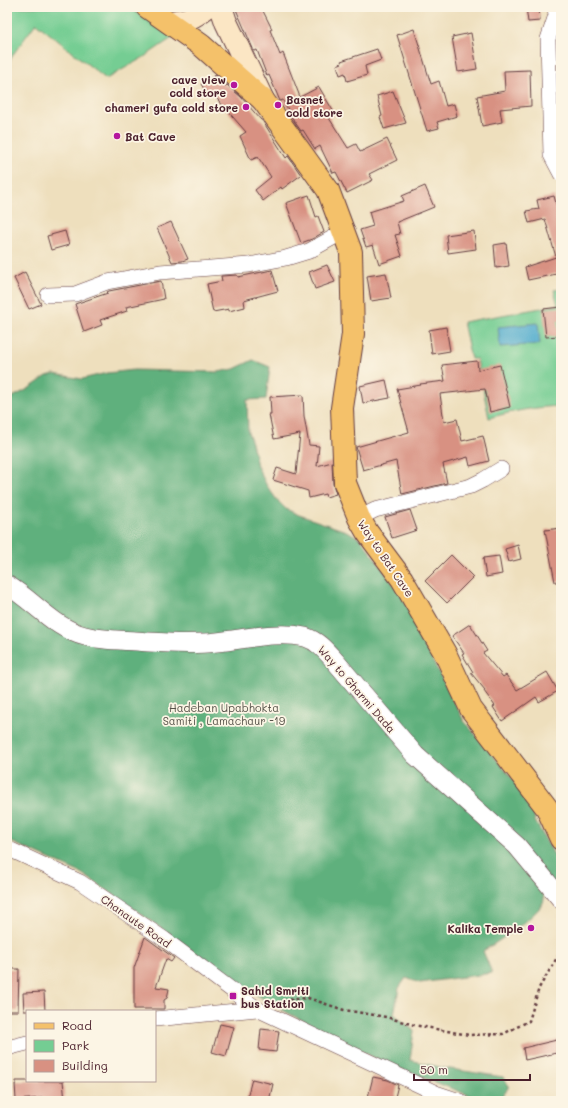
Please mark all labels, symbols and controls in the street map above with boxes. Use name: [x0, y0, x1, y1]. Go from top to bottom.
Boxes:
place label: cave view cold store: [169, 72, 226, 100]
marker: cave view cold store: [229, 80, 239, 90]
place label: Basnet cold store: [286, 92, 343, 120]
place label: chameri gufa cold store: [105, 100, 238, 115]
marker: Basnet cold store: [273, 100, 283, 110]
marker: chameri gufa cold store: [241, 102, 251, 112]
place label: Bat Cave: [125, 129, 176, 144]
marker: Bat Cave: [112, 131, 122, 141]
street label: Way to Bat Cave: [355, 516, 417, 600]
street label: Way to Gharmi Dada: [315, 642, 399, 736]
park label: Hadeban Upabhokta Samiti , Lamachaur -19: [163, 700, 286, 728]
street label: Chanaute Road: [98, 891, 174, 951]
place label: Kalika Temple: [447, 921, 523, 936]
marker: Kalika Temple: [526, 923, 536, 933]
place label: Sahid Smriti bus Station: [241, 983, 309, 1011]
marker: Sahid Smriti bus Station: [228, 991, 238, 1001]
legend: [26, 1010, 156, 1082]
text: Road: [62, 1017, 92, 1033]
text: Park: [62, 1037, 89, 1053]
scale bar: [414, 1056, 530, 1082]
text: Building: [62, 1057, 108, 1073]
text: 50 m: [420, 1061, 448, 1077]

